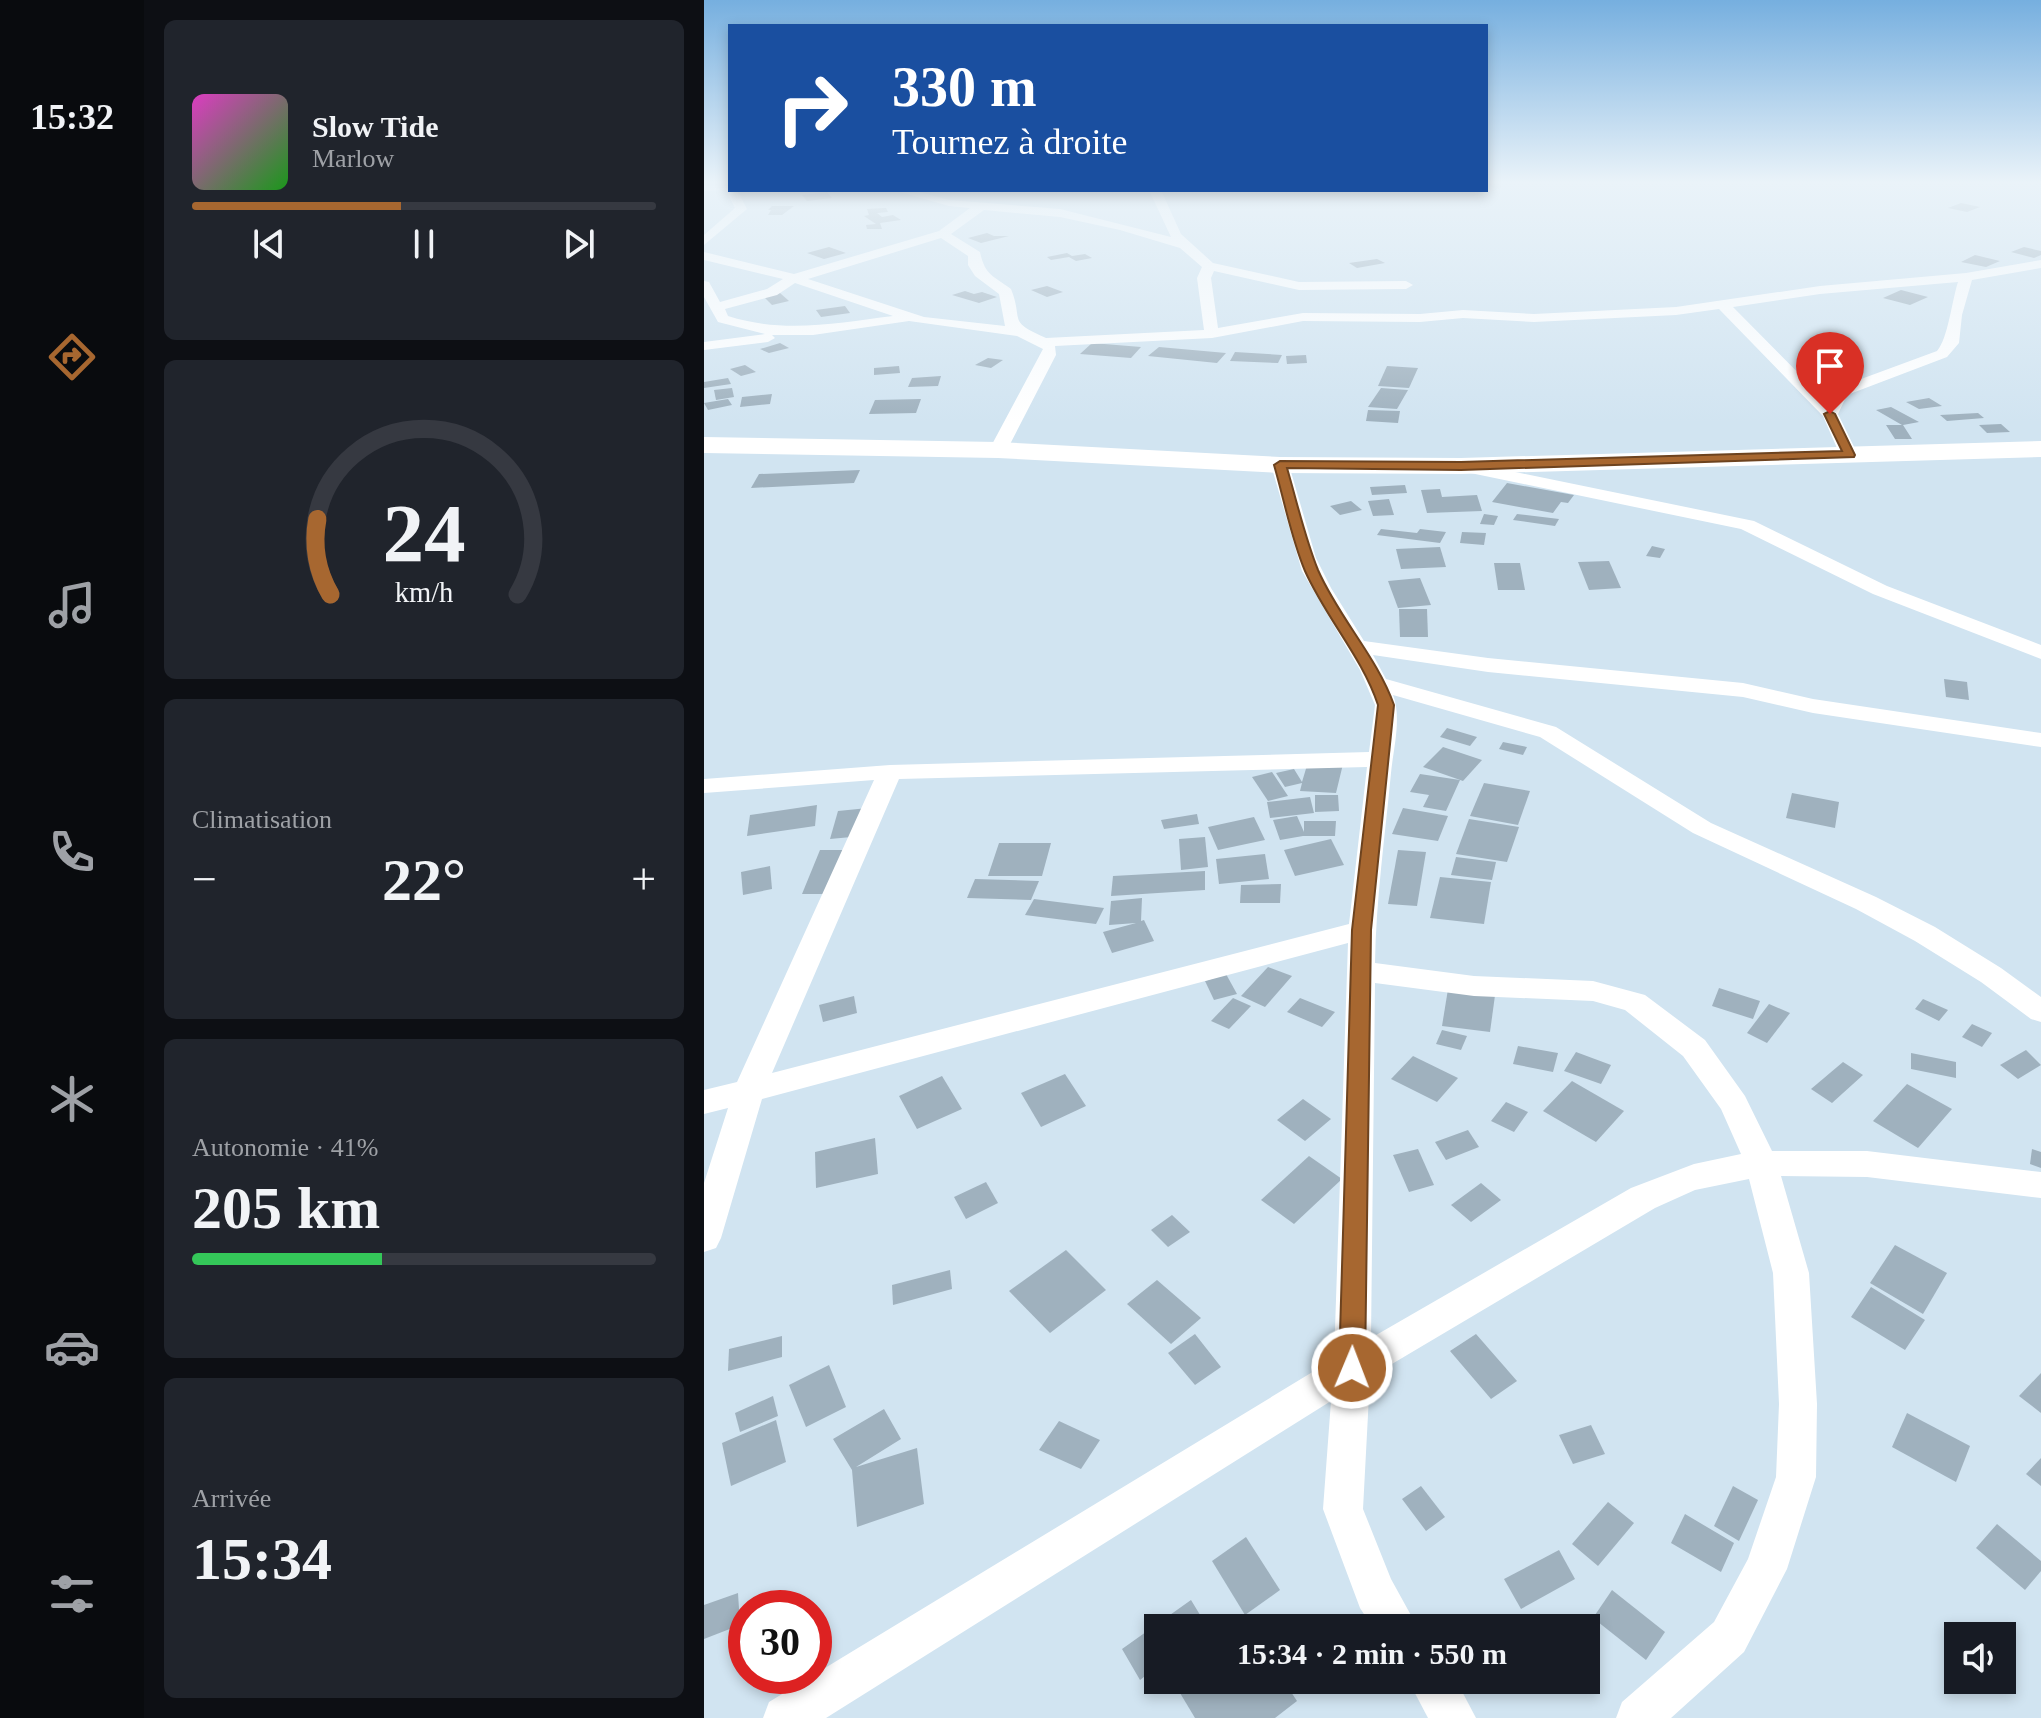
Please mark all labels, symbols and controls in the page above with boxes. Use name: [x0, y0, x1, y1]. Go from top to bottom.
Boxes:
icon: right: [760, 56, 864, 160]
text: 330 m: [892, 56, 1037, 118]
text: 15:32: [30, 97, 114, 137]
text: Slow Tide: [312, 110, 438, 143]
text: Tournez à droite: [892, 122, 1127, 162]
text: Marlow: [312, 144, 394, 173]
icon: previous: [247, 222, 291, 266]
icon: pause: [402, 222, 446, 266]
icon: next: [557, 222, 601, 266]
icon: directions: [44, 329, 100, 385]
pin: [1796, 332, 1864, 414]
icon: arrive: [1808, 344, 1852, 388]
text: 24: [382, 487, 466, 579]
icon: music: [44, 577, 100, 633]
text: km/h: [395, 578, 453, 609]
text: Climatisation: [192, 805, 332, 834]
icon: phone: [44, 824, 100, 880]
text: 22°: [382, 847, 466, 913]
text: −: [192, 855, 217, 904]
text: +: [631, 855, 656, 904]
icon: climate: [44, 1071, 100, 1127]
text: Autonomie · 41%: [192, 1133, 378, 1162]
text: 205 km: [192, 1175, 380, 1241]
icon: car: [44, 1319, 100, 1375]
position arrow: [1310, 1326, 1394, 1410]
text: Arrivée: [192, 1484, 271, 1513]
text: 15:34: [192, 1526, 332, 1592]
icon: filters: [44, 1566, 100, 1622]
speed limit sign: 30: [728, 1590, 832, 1694]
map controls: [1944, 1622, 2016, 1694]
button: sound: [1944, 1622, 2016, 1694]
text: 15:34 · 2 min · 550 m: [1237, 1637, 1507, 1670]

